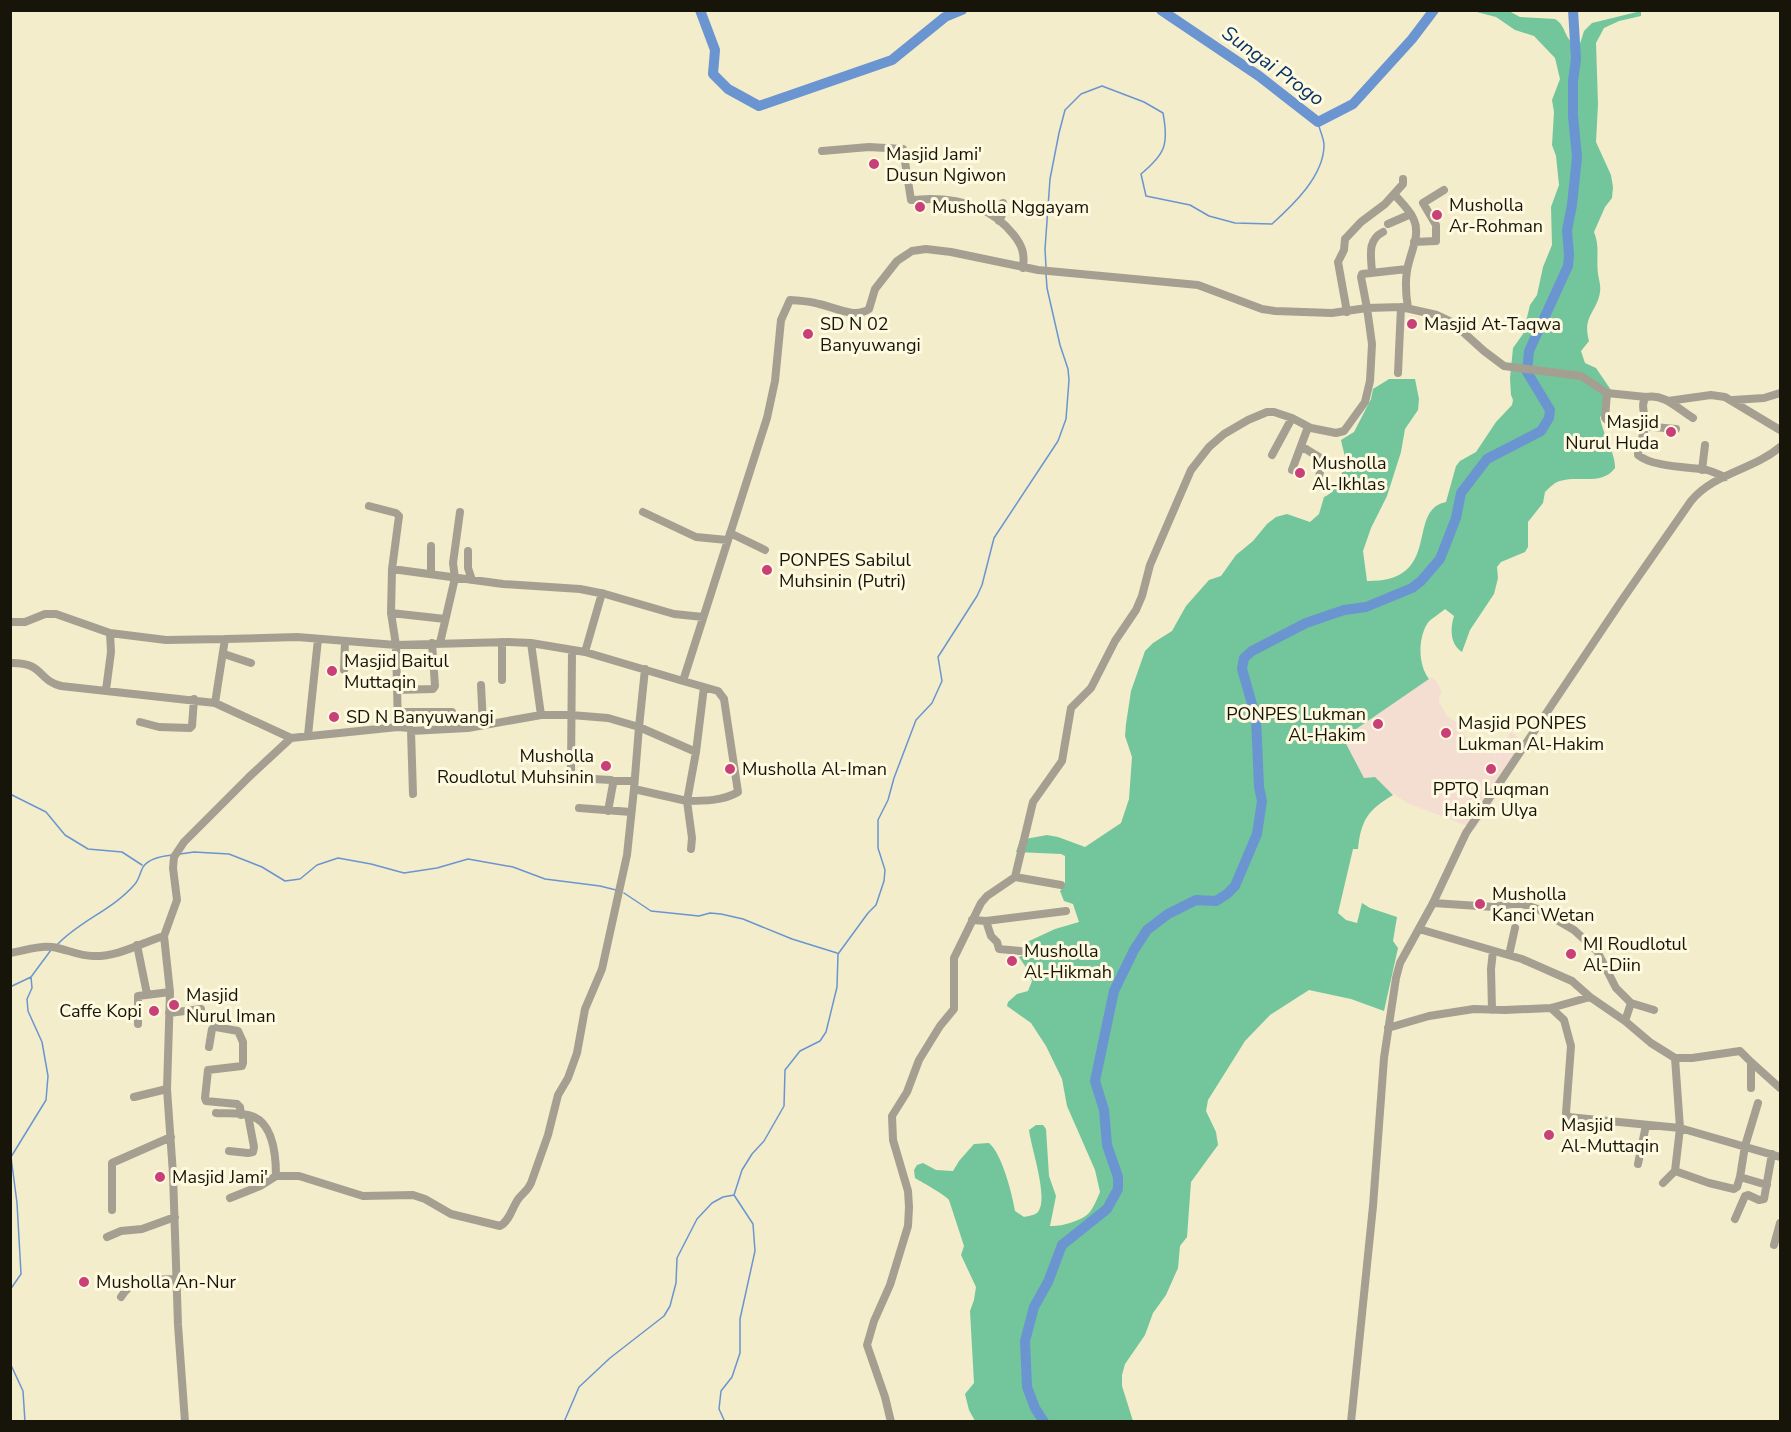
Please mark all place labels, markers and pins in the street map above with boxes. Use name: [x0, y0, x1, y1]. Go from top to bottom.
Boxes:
place label: Masjid Jami' Dusun Ngiwon: [886, 142, 1006, 187]
marker: Masjid Jami' Dusun Ngiwon: [867, 157, 881, 171]
place label: Musholla Ar-Rohman: [1449, 193, 1543, 238]
place label: Musholla Nggayam: [932, 195, 1089, 219]
marker: Musholla Nggayam: [913, 200, 927, 214]
marker: Musholla Ar-Rohman: [1430, 208, 1444, 222]
place label: SD N 02 Banyuwangi: [820, 312, 921, 357]
place label: Masjid At-Taqwa: [1424, 312, 1561, 336]
marker: Masjid At-Taqwa: [1405, 317, 1419, 331]
marker: SD N 02 Banyuwangi: [801, 327, 815, 341]
place label: Masjid Nurul Huda: [1565, 410, 1659, 455]
marker: Masjid Nurul Huda: [1664, 425, 1678, 439]
place label: Musholla Al-Ikhlas: [1312, 451, 1387, 496]
marker: Musholla Al-Ikhlas: [1293, 466, 1307, 480]
place label: PONPES Sabilul Muhsinin (Putri): [779, 548, 911, 593]
marker: PONPES Sabilul Muhsinin (Putri): [760, 563, 774, 577]
place label: Masjid Baitul Muttaqin: [344, 649, 449, 694]
marker: Masjid Baitul Muttaqin: [325, 664, 339, 678]
place label: PONPES Lukman Al-Hakim: [1226, 702, 1366, 747]
place label: SD N Banyuwangi: [346, 705, 494, 729]
marker: SD N Banyuwangi: [327, 710, 341, 724]
place label: Masjid PONPES Lukman Al-Hakim: [1458, 711, 1604, 756]
marker: PONPES Lukman Al-Hakim: [1371, 717, 1385, 731]
marker: Masjid PONPES Lukman Al-Hakim: [1439, 726, 1453, 740]
place label: Musholla Roudlotul Muhsinin: [437, 744, 594, 789]
place label: Musholla Al-Iman: [742, 757, 887, 781]
marker: Musholla Roudlotul Muhsinin: [599, 759, 613, 773]
marker: Musholla Al-Iman: [723, 762, 737, 776]
marker: PPTQ Luqman Hakim Ulya: [1484, 762, 1498, 776]
place label: PPTQ Luqman Hakim Ulya: [1433, 777, 1549, 822]
place label: Musholla Kanci Wetan: [1492, 882, 1595, 927]
marker: Musholla Kanci Wetan: [1473, 897, 1487, 911]
place label: MI Roudlotul Al-Diin: [1583, 932, 1688, 977]
place label: Musholla Al-Hikmah: [1024, 939, 1112, 984]
marker: MI Roudlotul Al-Diin: [1564, 947, 1578, 961]
marker: Musholla Al-Hikmah: [1005, 954, 1019, 968]
place label: Masjid Nurul Iman: [186, 983, 276, 1028]
marker: Masjid Nurul Iman: [167, 998, 181, 1012]
place label: Caffe Kopi: [59, 999, 142, 1023]
marker: Caffe Kopi: [147, 1004, 161, 1018]
place label: Masjid Al-Muttaqin: [1561, 1113, 1659, 1158]
marker: Masjid Al-Muttaqin: [1542, 1128, 1556, 1142]
place label: Masjid Jami': [172, 1165, 268, 1189]
marker: Masjid Jami': [153, 1170, 167, 1184]
place label: Musholla An-Nur: [96, 1270, 237, 1294]
marker: Musholla An-Nur: [77, 1275, 91, 1289]

